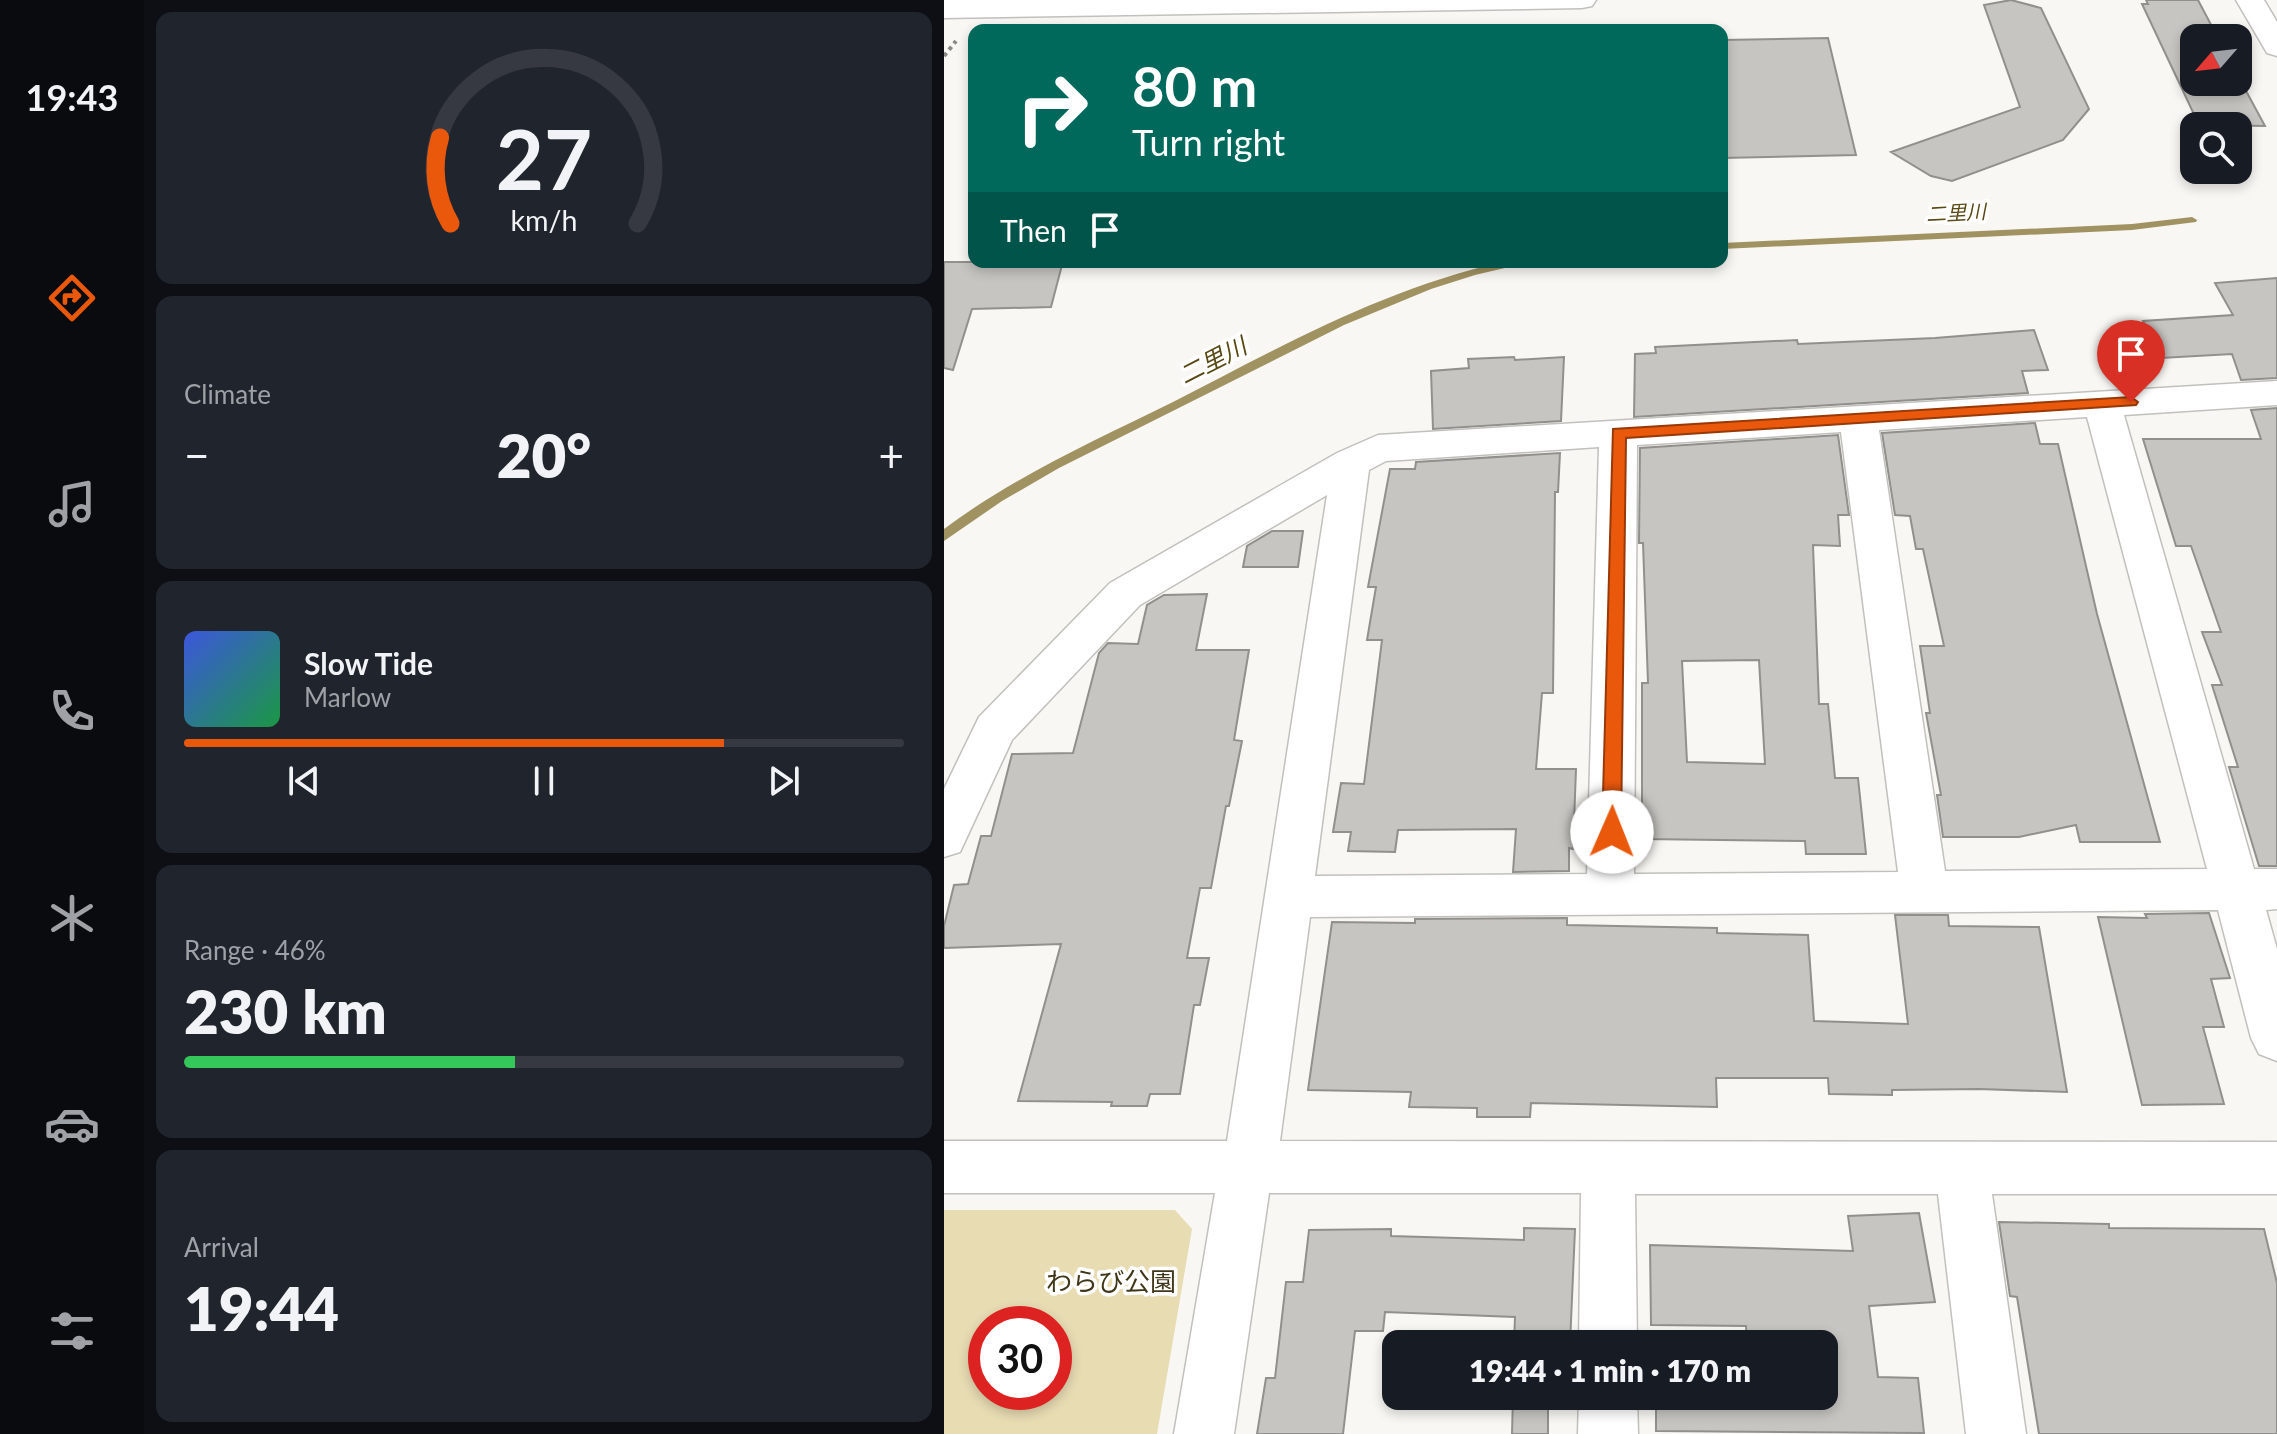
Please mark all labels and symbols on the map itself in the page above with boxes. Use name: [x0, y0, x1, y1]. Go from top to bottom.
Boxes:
north arrow: [2180, 24, 2252, 96]
water label: 二里川: [1925, 198, 1989, 226]
pin: [2097, 320, 2165, 402]
water label: 二里川: [1174, 329, 1254, 389]
position arrow: [1570, 790, 1654, 874]
park label: わらび公園: [1046, 1265, 1176, 1297]
speed limit sign: 30: [968, 1306, 1072, 1410]

